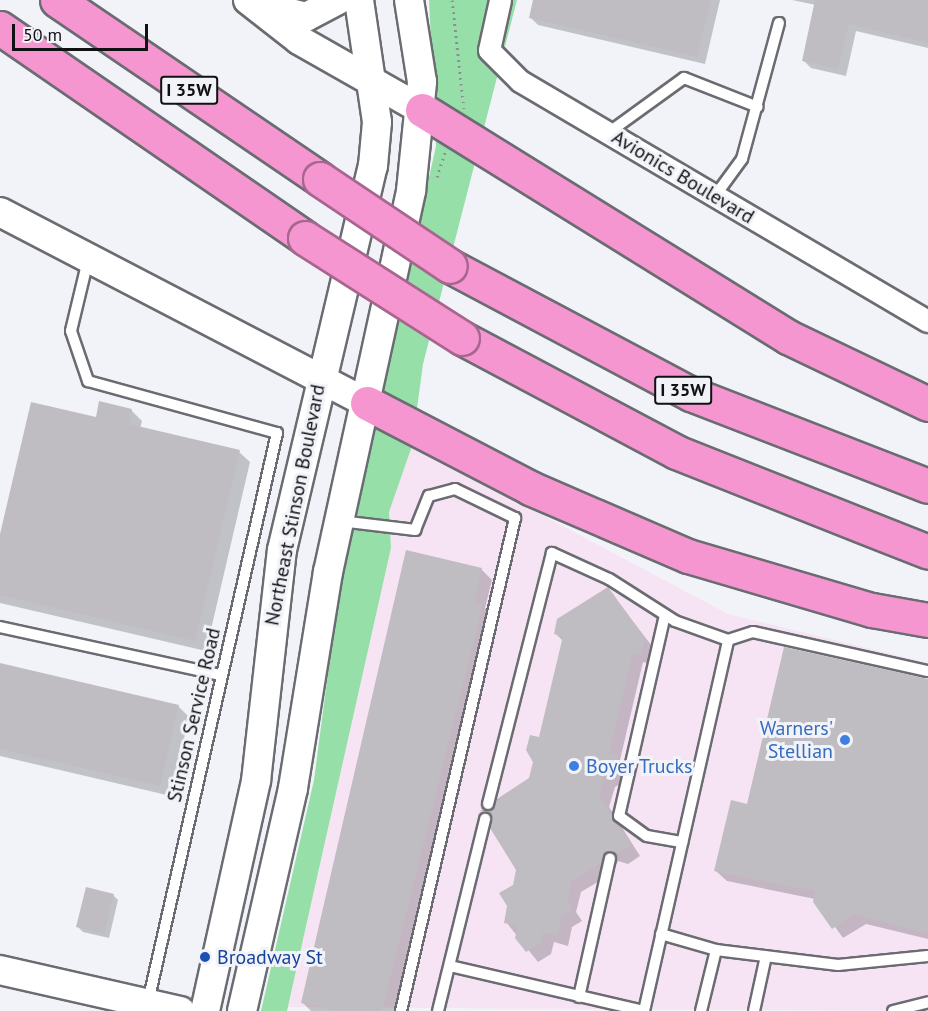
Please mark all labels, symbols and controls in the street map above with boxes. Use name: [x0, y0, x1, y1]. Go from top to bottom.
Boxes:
scale bar: [15, 12, 152, 50]
text: 50 m: [23, 23, 62, 46]
road number: I 35W: [159, 75, 219, 105]
street label: Avionics Boulevard: [608, 125, 758, 229]
road number: I 35W: [653, 375, 713, 405]
street label: Northeast Stinson Boulevard: [260, 383, 330, 627]
street label: Stinson Service Road: [162, 626, 226, 804]
place label: Warners' Stellian: [760, 716, 833, 763]
marker: Warners' Stellian: [838, 733, 852, 747]
place label: Boyer Trucks: [586, 754, 693, 778]
marker: Boyer Trucks: [567, 759, 581, 773]
place label: Broadway St: [217, 945, 324, 969]
marker: Broadway St: [198, 950, 212, 964]

